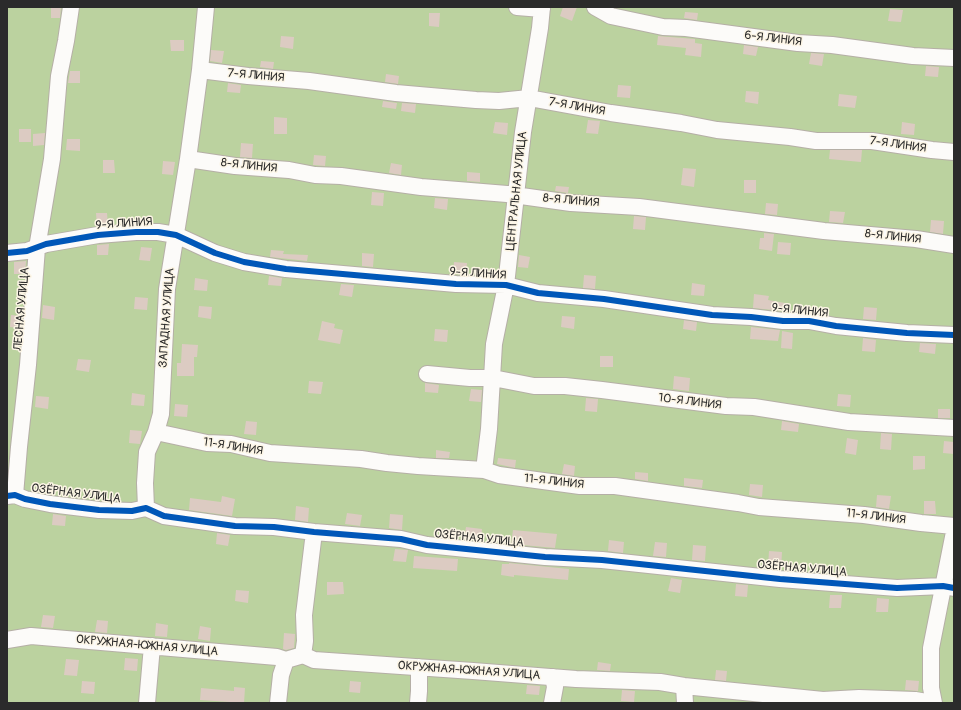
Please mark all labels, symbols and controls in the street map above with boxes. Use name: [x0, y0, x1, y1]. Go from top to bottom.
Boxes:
street label: 6-Я ЛИНИЯ: [743, 28, 803, 50]
street label: 7-Я ЛИНИЯ: [227, 66, 285, 86]
street label: 7-Я ЛИНИЯ: [548, 95, 606, 119]
street label: ЦЕНТРАЛЬНАЯ УЛИЦА: [504, 131, 530, 251]
street label: 7-Я ЛИНИЯ: [869, 134, 927, 156]
street label: 8-Я ЛИНИЯ: [220, 156, 278, 176]
street label: 8-Я ЛИНИЯ: [542, 191, 600, 211]
street label: 9-Я ЛИНИЯ: [95, 215, 153, 233]
street label: 8-Я ЛИНИЯ: [864, 227, 922, 247]
street label: 9-Я ЛИНИЯ: [449, 265, 507, 283]
street label: ЛЕСНАЯ УЛИЦА: [11, 267, 33, 351]
street label: ЗАПАДНАЯ УЛИЦА: [156, 268, 178, 368]
street label: 9-Я ЛИНИЯ: [771, 301, 829, 321]
street label: 10-Я ЛИНИЯ: [658, 391, 722, 413]
street label: 11-Я ЛИНИЯ: [202, 435, 264, 459]
street label: 11-Я ЛИНИЯ: [523, 472, 585, 492]
street label: ОЗЁРНАЯ УЛИЦА: [31, 481, 121, 507]
street label: 11-Я ЛИНИЯ: [845, 506, 907, 528]
street label: ОЗЁРНАЯ УЛИЦА: [434, 527, 524, 551]
street label: ОЗЁРНАЯ УЛИЦА: [757, 558, 847, 580]
street label: ОКРУЖНАЯ-ЮЖНАЯ УЛИЦА: [75, 633, 219, 659]
street label: ОКРУЖНАЯ-ЮЖНАЯ УЛИЦА: [397, 659, 541, 683]

